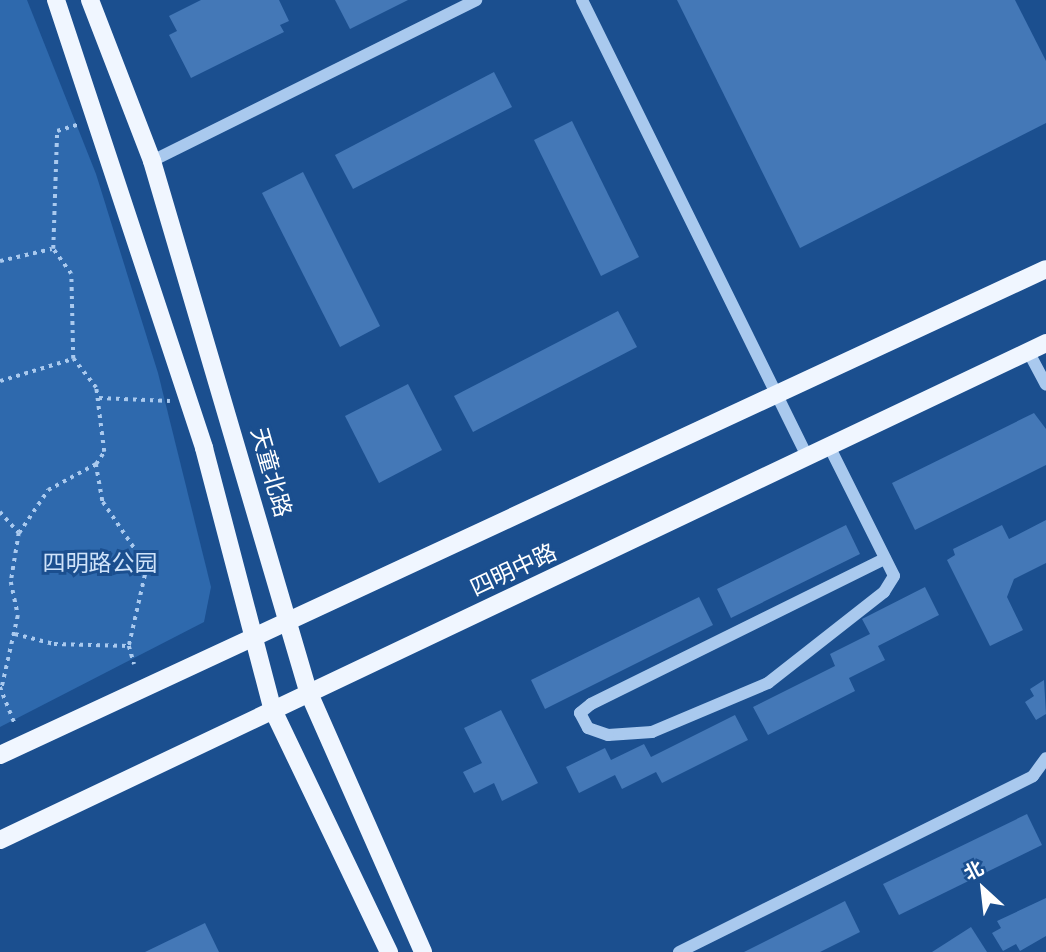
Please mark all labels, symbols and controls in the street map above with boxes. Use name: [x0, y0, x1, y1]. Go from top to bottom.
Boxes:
street label: 天童北路: [246, 424, 298, 520]
street label: 四明中路: [465, 537, 561, 601]
park label: 四明路公园: [43, 548, 157, 576]
north arrow: [948, 854, 1018, 924]
text: 北: [959, 854, 988, 886]

